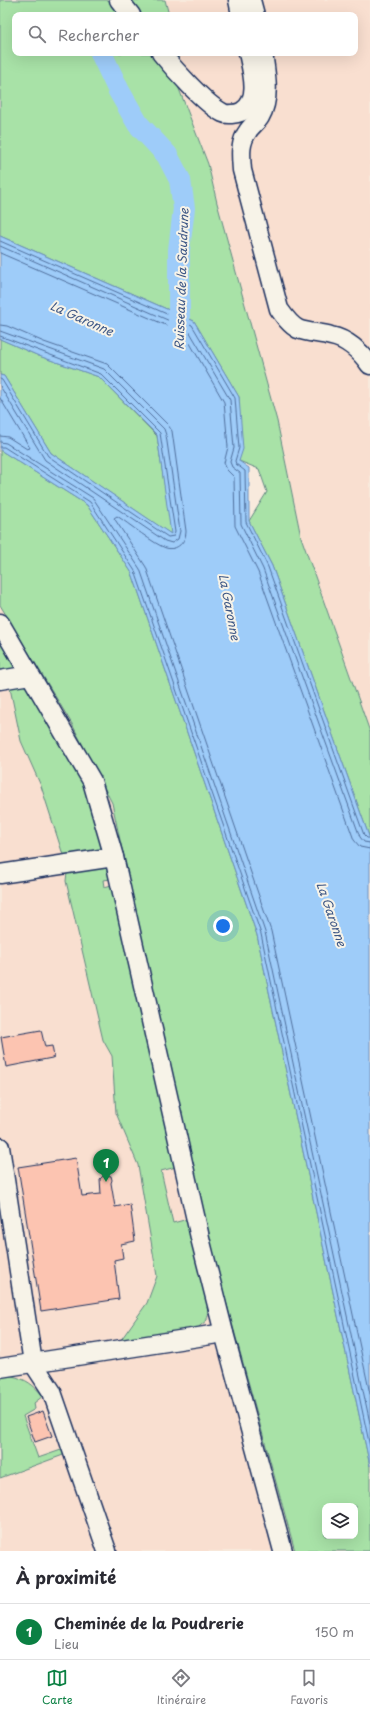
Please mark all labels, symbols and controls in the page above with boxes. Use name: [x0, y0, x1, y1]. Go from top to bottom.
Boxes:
search box: [12, 12, 358, 56]
icon: search: [26, 23, 48, 45]
text: Rechercher: [58, 23, 139, 46]
water label: Ruisseau de la Saudrune: [170, 208, 192, 350]
water label: La Garonne: [48, 296, 117, 340]
water label: La Garonne: [215, 572, 245, 642]
water label: La Garonne: [313, 879, 352, 949]
your location: [213, 916, 233, 936]
pin: 1: [93, 1149, 119, 1182]
map controls: [322, 1503, 358, 1539]
button: layers: [322, 1503, 358, 1539]
text: À proximité: [16, 1564, 116, 1590]
text: Cheminée de la Poudrerie: [54, 1611, 244, 1634]
text: 1: [26, 1622, 32, 1641]
text: 150 m: [315, 1622, 354, 1641]
text: Lieu: [54, 1634, 79, 1653]
tab: Carte: [42, 1667, 73, 1708]
tab: Itinéraire: [157, 1667, 206, 1708]
tab: Favoris: [290, 1667, 328, 1708]

